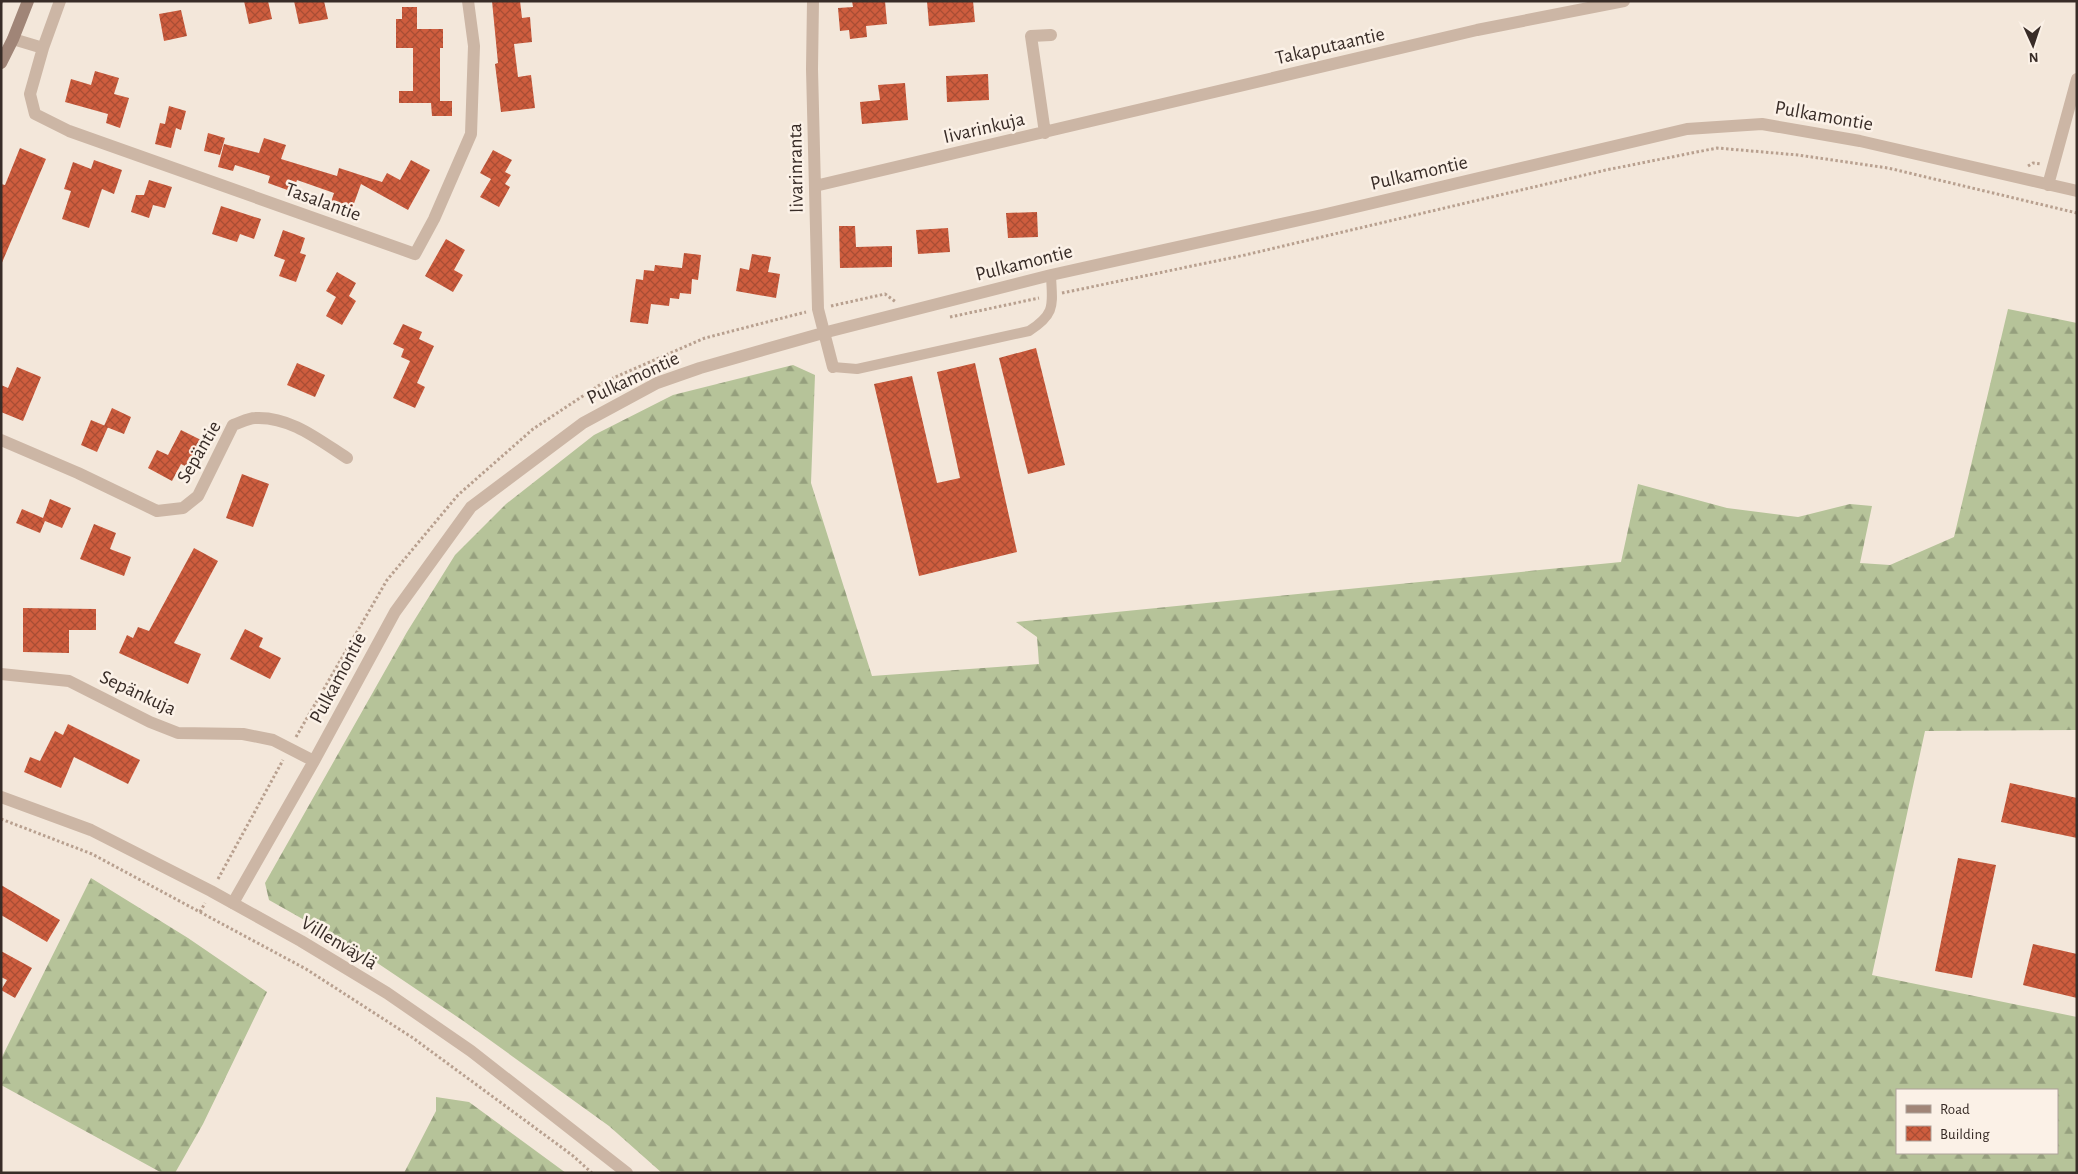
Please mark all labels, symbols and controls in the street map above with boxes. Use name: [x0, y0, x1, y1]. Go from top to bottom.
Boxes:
north arrow: [2008, 20, 2058, 70]
street label: Takaputaantie: [1273, 24, 1387, 68]
text: N: [2028, 50, 2039, 64]
street label: Pulkamontie: [1773, 98, 1875, 134]
street label: Iivarinkuja: [941, 109, 1027, 147]
street label: Iivarinranta: [785, 123, 807, 213]
street label: Pulkamontie: [1368, 152, 1470, 194]
street label: Tasalantie: [282, 179, 364, 225]
street label: Pulkamontie: [973, 241, 1075, 285]
street label: Pulkamontie: [584, 348, 682, 408]
street label: Sepäntie: [173, 417, 225, 487]
street label: Pulkamontie: [306, 629, 370, 727]
street label: Sepänkuja: [97, 667, 179, 719]
street label: Villenväylä: [297, 913, 381, 973]
legend: [1896, 1089, 2058, 1154]
text: Road: [1940, 1102, 1970, 1117]
text: Building: [1940, 1127, 1990, 1142]

